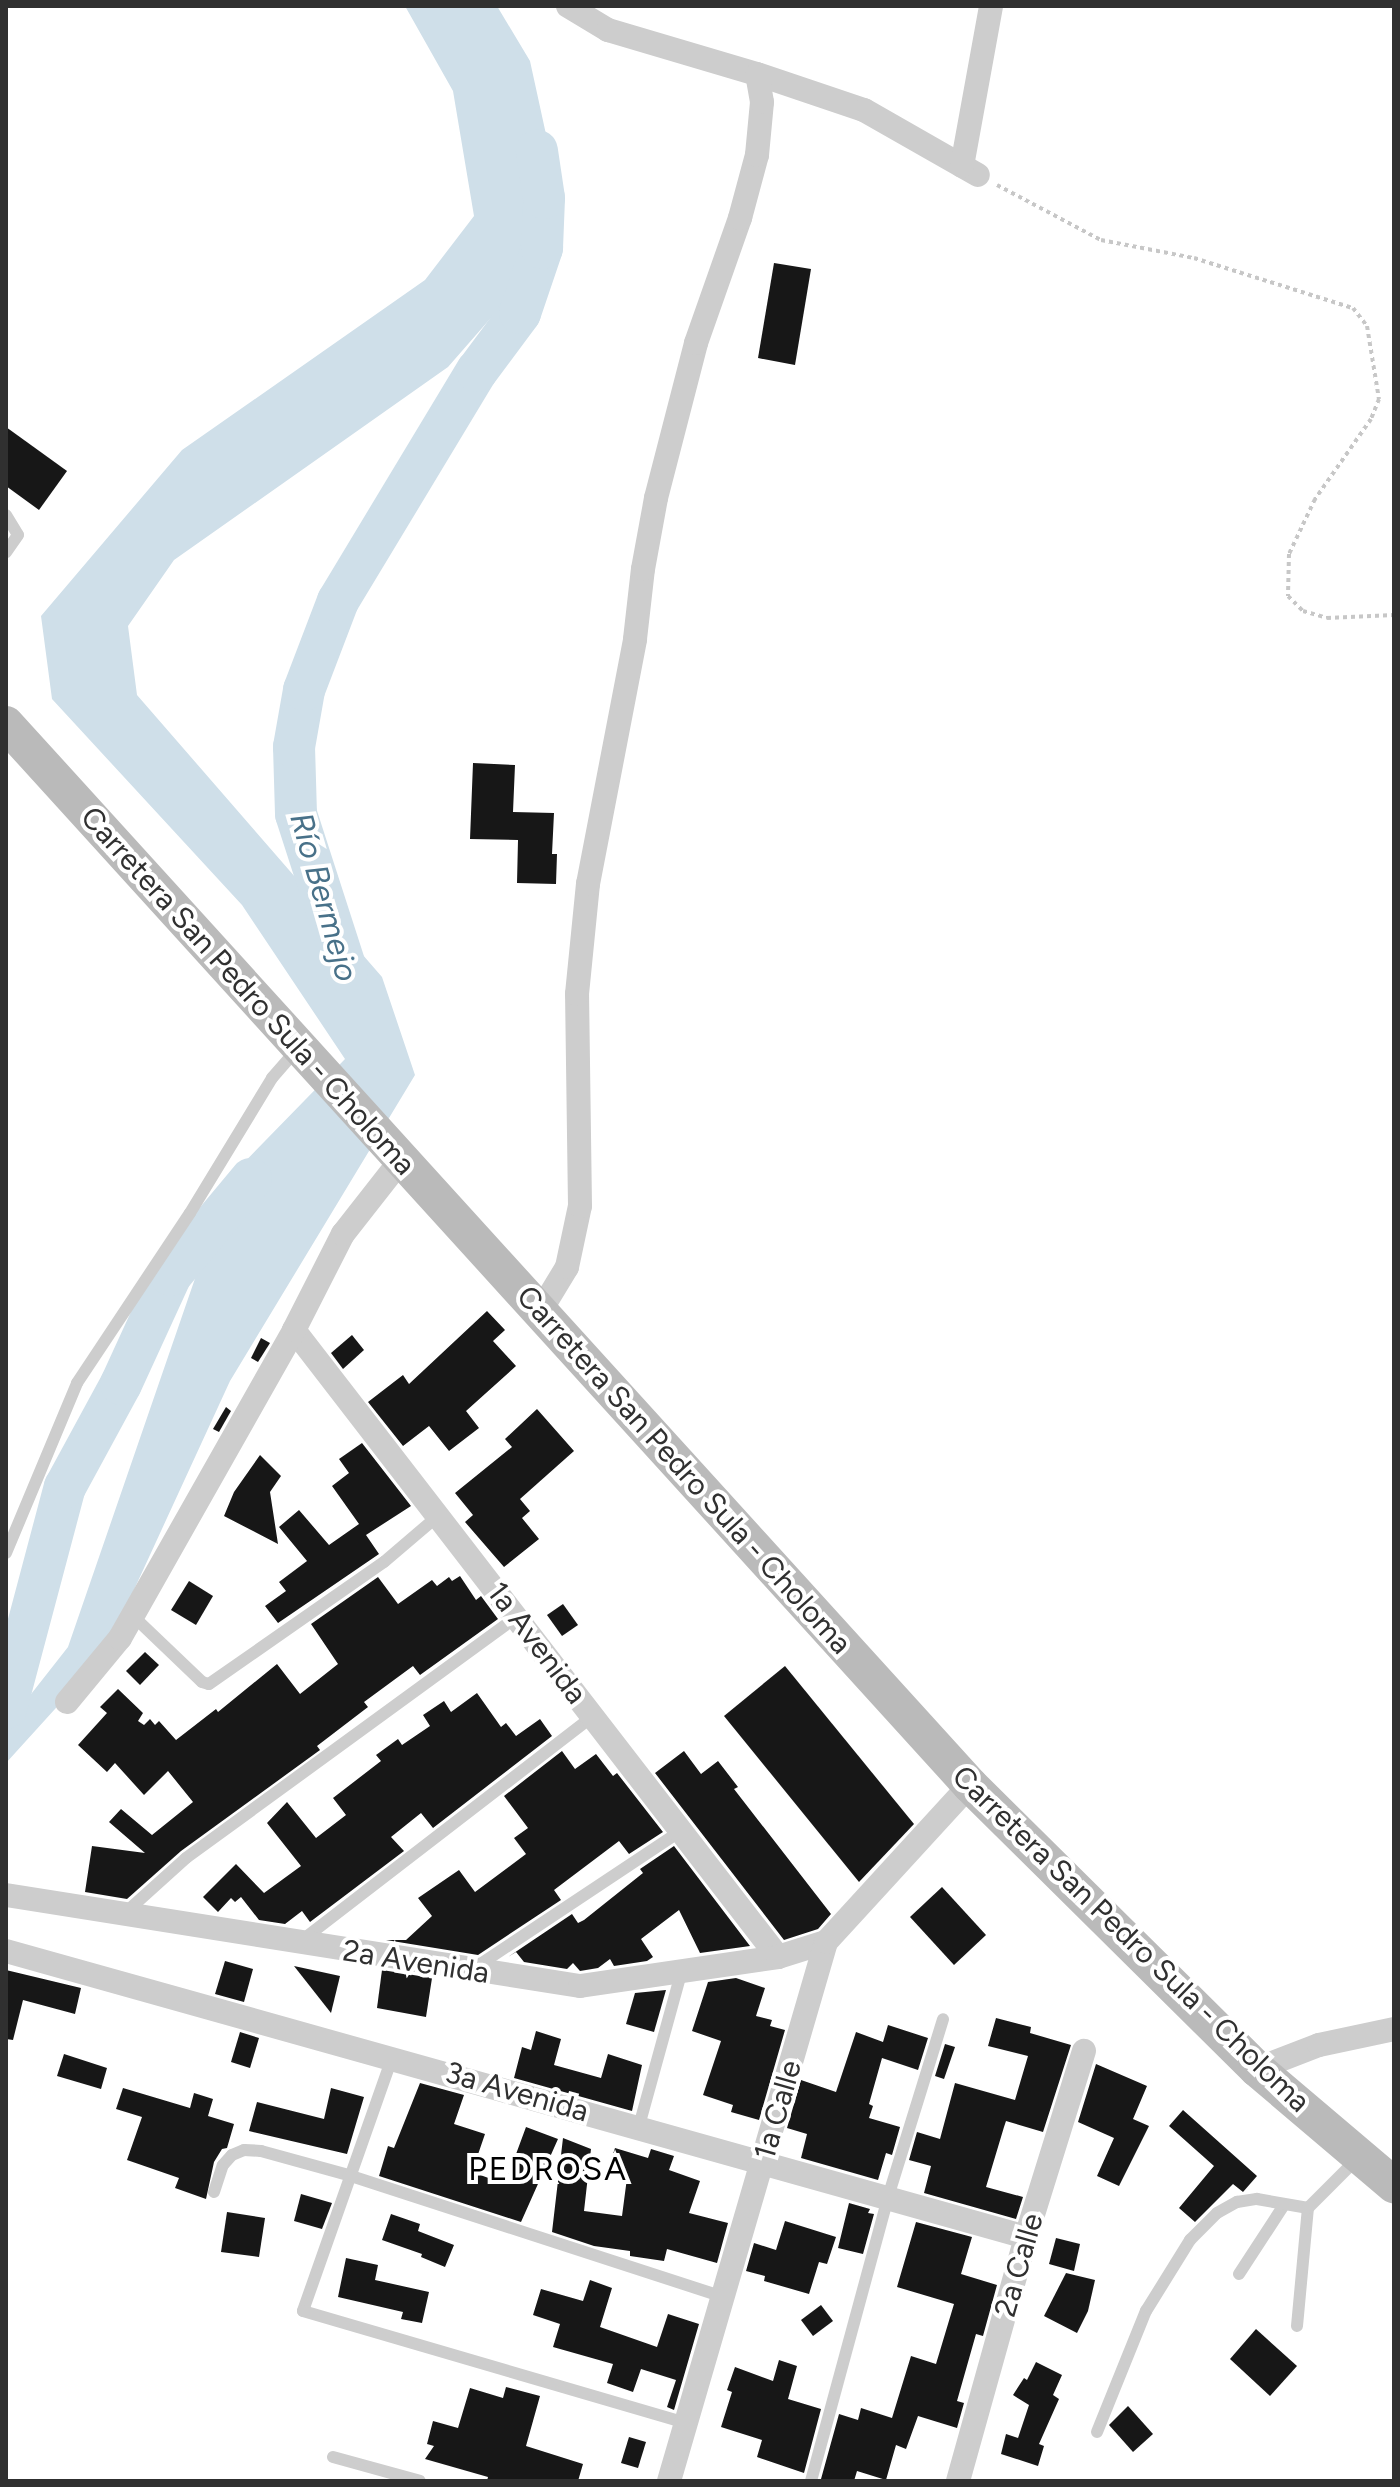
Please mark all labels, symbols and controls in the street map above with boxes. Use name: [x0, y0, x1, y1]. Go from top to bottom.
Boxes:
street label: Carretera San Pedro Sula - Choloma: [73, 800, 423, 1182]
water label: Río Bermejo: [282, 808, 366, 986]
street label: Carretera San Pedro Sula - Choloma: [509, 1279, 859, 1661]
street label: 1a Avenida: [480, 1575, 594, 1711]
street label: Carretera San Pedro Sula - Choloma: [945, 1758, 1317, 2120]
street label: 2a Avenida: [340, 1933, 492, 1991]
street label: 3a Avenida: [441, 2054, 593, 2130]
street label: 1a Calle: [747, 2056, 809, 2164]
district label: PEDROSA: [468, 2150, 628, 2188]
street label: 2a Calle: [987, 2209, 1051, 2321]

